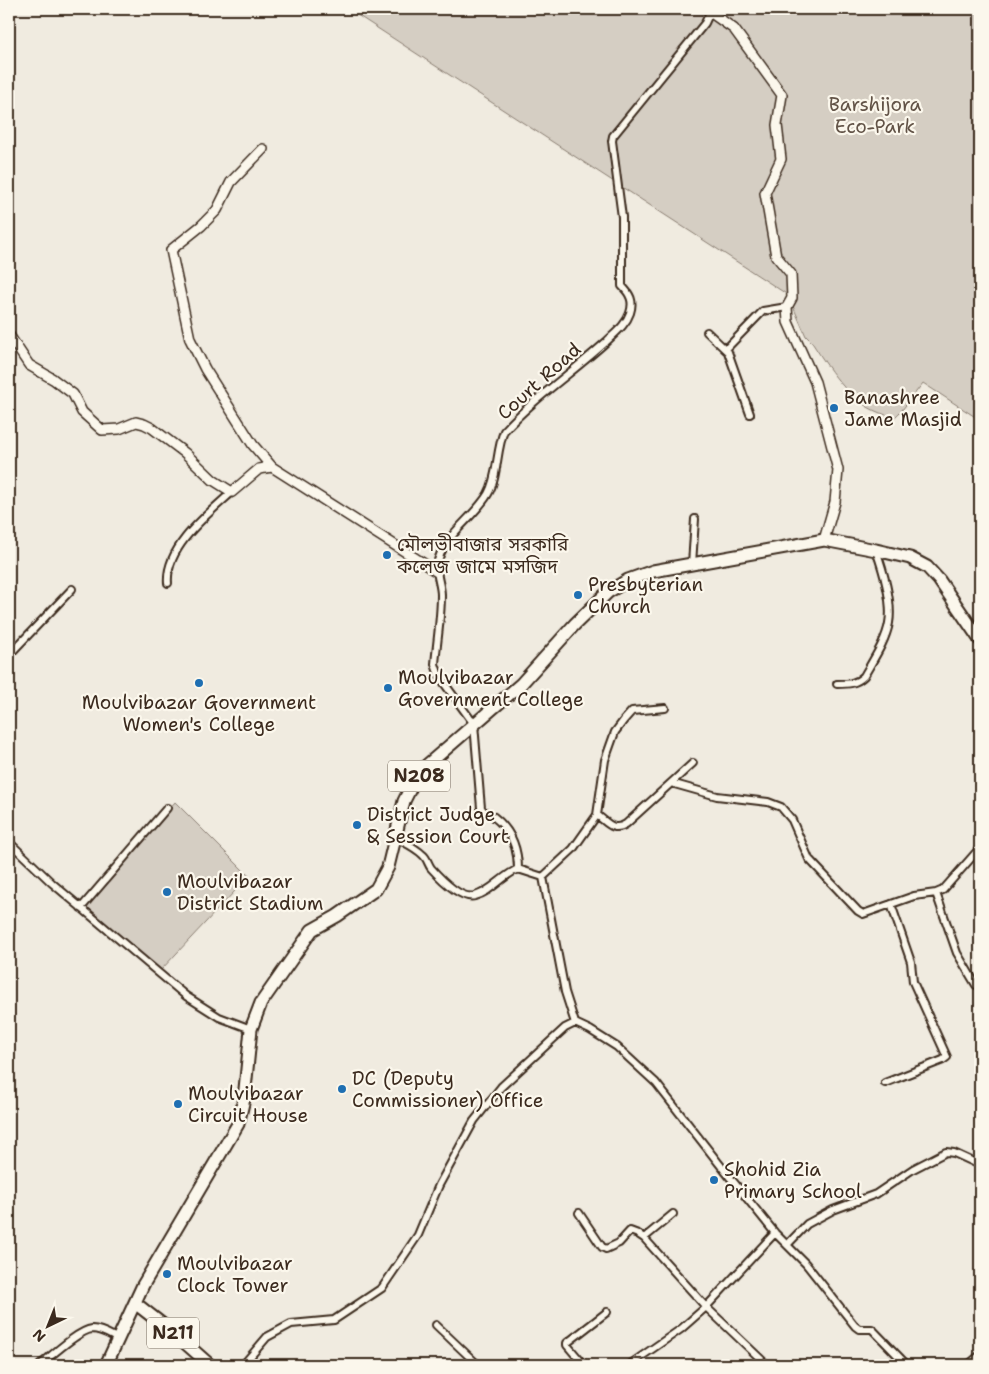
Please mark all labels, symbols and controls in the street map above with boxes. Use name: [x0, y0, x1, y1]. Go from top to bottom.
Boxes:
park label: Barshijora Eco-Park: [829, 92, 921, 139]
street label: Court Road: [492, 337, 586, 425]
place label: Banashree Jame Masjid: [844, 385, 962, 432]
marker: Banashree Jame Masjid: [828, 402, 840, 414]
place label: মৌলভীবাজার সরকারি কলেজ জামে মসজিদ: [396, 532, 569, 579]
marker: মৌলভীবাজার সরকারি কলেজ জামে মসজিদ: [381, 549, 393, 561]
place label: Presbyterian Church: [588, 572, 703, 619]
marker: Presbyterian Church: [572, 589, 584, 601]
place label: Moulvibazar Government College: [398, 665, 584, 712]
marker: Moulvibazar Government Women's College: [193, 677, 205, 689]
marker: Moulvibazar Government College: [382, 682, 394, 694]
place label: Moulvibazar Government Women's College: [82, 690, 316, 737]
road number: N208: [388, 760, 450, 791]
place label: District Judge & Session Court: [367, 802, 509, 849]
marker: District Judge & Session Court: [351, 819, 363, 831]
place label: Moulvibazar District Stadium: [177, 869, 323, 916]
marker: Moulvibazar District Stadium: [161, 886, 173, 898]
place label: DC (Deputy Commissioner) Office: [352, 1066, 543, 1113]
place label: Moulvibazar Circuit House: [188, 1081, 308, 1128]
marker: DC (Deputy Commissioner) Office: [336, 1083, 348, 1095]
marker: Moulvibazar Circuit House: [172, 1098, 184, 1110]
place label: Shohid Zia Primary School: [724, 1157, 862, 1204]
marker: Shohid Zia Primary School: [708, 1174, 720, 1186]
place label: Moulvibazar Clock Tower: [177, 1251, 293, 1298]
marker: Moulvibazar Clock Tower: [161, 1268, 173, 1280]
north arrow: [22, 1302, 72, 1352]
road number: N211: [147, 1318, 199, 1349]
text: N: [29, 1325, 49, 1346]

